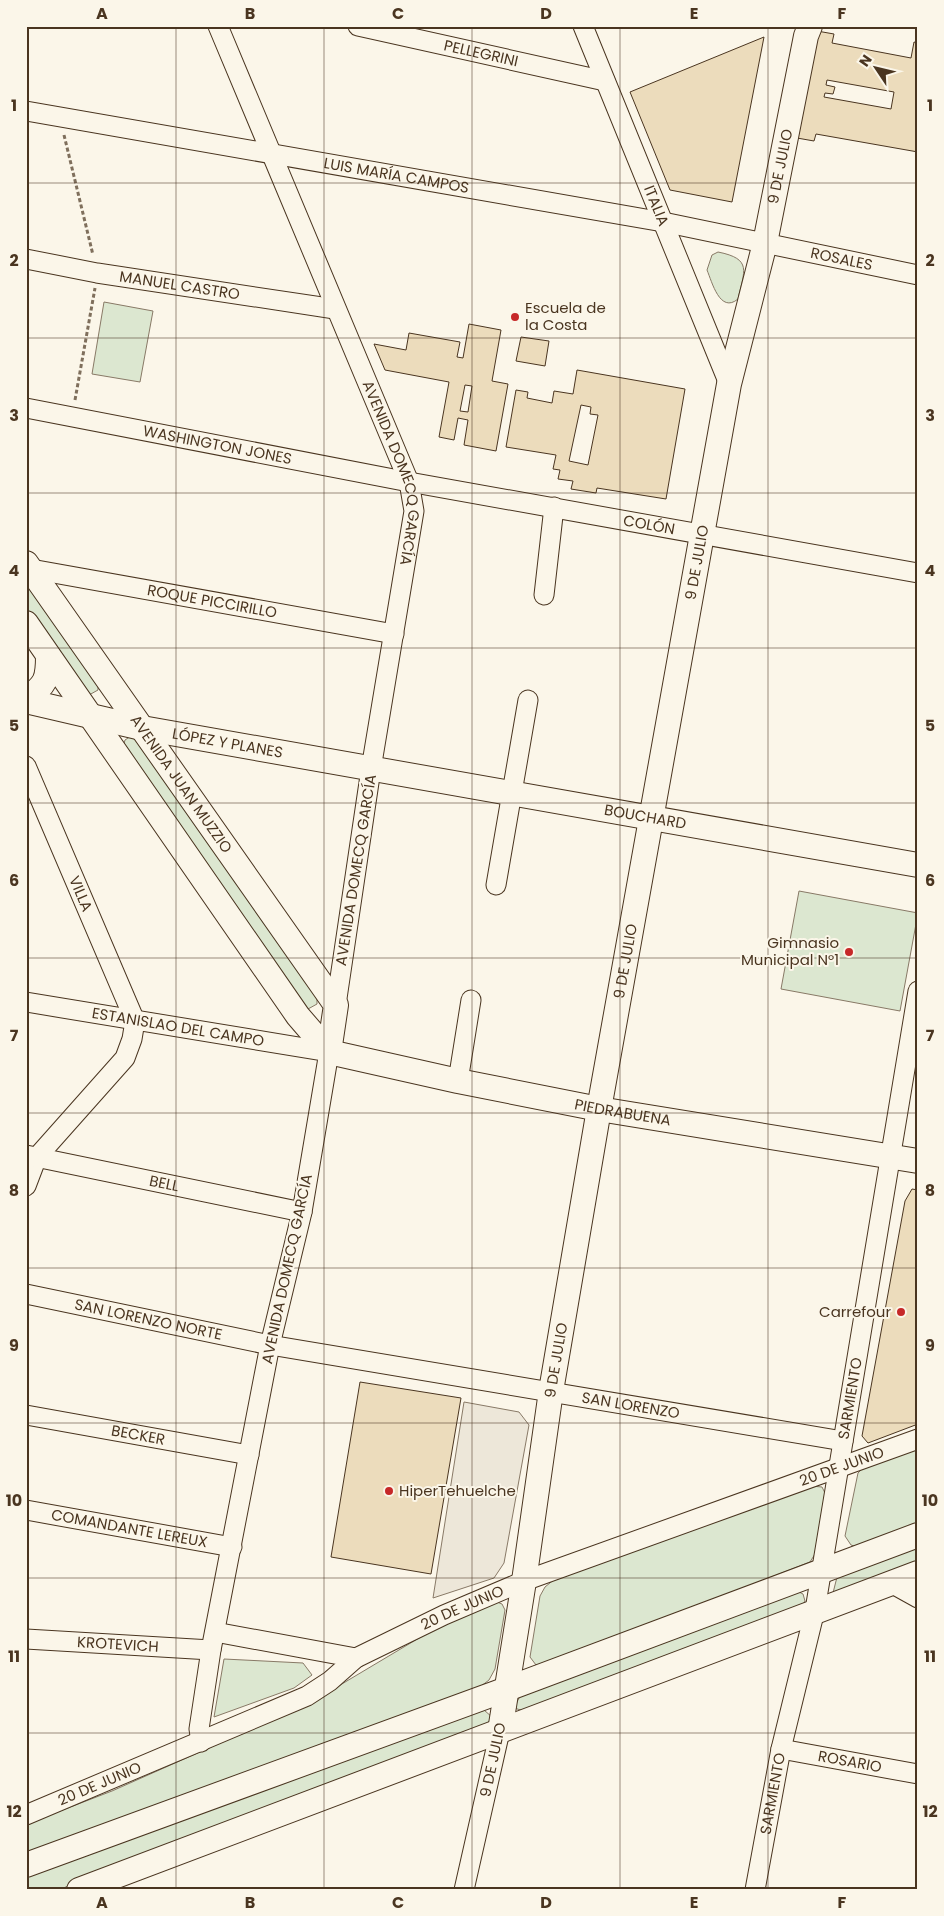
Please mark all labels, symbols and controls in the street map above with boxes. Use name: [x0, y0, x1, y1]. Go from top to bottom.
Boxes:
text: A: [96, 2, 108, 25]
text: B: [245, 2, 255, 25]
text: C: [392, 2, 404, 25]
text: D: [540, 2, 552, 25]
text: E: [690, 2, 698, 25]
text: F: [838, 2, 847, 25]
street label: PELLEGRINI: [442, 34, 520, 71]
north arrow: [852, 42, 902, 92]
text: N: [854, 50, 877, 71]
text: 1: [11, 94, 17, 117]
text: 1: [927, 94, 933, 117]
street label: 9 DE JULIO: [762, 127, 797, 206]
street label: LUIS MARÍA CAMPOS: [322, 152, 471, 198]
street label: ITALIA: [639, 182, 674, 229]
street label: ROSALES: [809, 242, 875, 275]
text: 2: [9, 249, 19, 272]
text: 2: [925, 249, 935, 272]
street label: MANUEL CASTRO: [118, 266, 242, 305]
place label: Escuela de la Costa: [525, 297, 606, 335]
marker: Escuela de la Costa: [509, 311, 521, 323]
street label: AVENIDA DOMECQ GARCÍA: [358, 377, 425, 567]
text: 3: [9, 404, 19, 427]
text: 3: [925, 404, 935, 427]
street label: WASHINGTON JONES: [141, 420, 294, 469]
street label: COLÓN: [622, 510, 677, 539]
street label: 9 DE JULIO: [679, 523, 714, 602]
text: 4: [9, 559, 20, 582]
text: 4: [925, 559, 936, 582]
street label: ROQUE PICCIRILLO: [146, 579, 279, 623]
street label: AVENIDA JUAN MUZZIO: [126, 710, 237, 857]
text: 5: [9, 714, 19, 737]
text: 5: [925, 714, 935, 737]
street label: LÓPEZ Y PLANES: [171, 723, 285, 763]
street label: AVENIDA DOMECQ GARCÍA: [330, 773, 381, 967]
street label: BOUCHARD: [603, 799, 688, 834]
text: 6: [9, 869, 19, 892]
text: 6: [925, 869, 935, 892]
street label: VILLA: [64, 873, 98, 915]
street label: 9 DE JULIO: [608, 922, 642, 1000]
place label: Gimnasio Municipal N°1: [741, 932, 839, 970]
marker: Gimnasio Municipal N°1: [843, 946, 855, 958]
street label: ESTANISLAO DEL CAMPO: [90, 1002, 266, 1051]
text: 7: [10, 1024, 19, 1047]
text: 7: [926, 1024, 935, 1047]
street label: PIEDRABUENA: [573, 1093, 673, 1131]
street label: BELL: [147, 1170, 181, 1196]
street label: AVENIDA DOMECQ GARCÍA: [256, 1172, 317, 1366]
text: 8: [9, 1179, 19, 1202]
text: 8: [925, 1179, 935, 1202]
street label: SAN LORENZO NORTE: [73, 1293, 224, 1345]
place label: Carrefour: [819, 1301, 891, 1322]
marker: Carrefour: [895, 1306, 907, 1318]
street label: 9 DE JULIO: [539, 1321, 572, 1399]
text: 9: [9, 1334, 19, 1357]
text: 9: [925, 1334, 935, 1357]
street label: SARMIENTO: [833, 1356, 867, 1441]
street label: SAN LORENZO: [580, 1386, 682, 1424]
street label: BECKER: [110, 1420, 167, 1450]
street label: 20 DE JUNIO: [796, 1441, 887, 1491]
place label: HiperTehuelche: [399, 1480, 516, 1501]
marker: HiperTehuelche: [383, 1485, 395, 1497]
text: 10: [6, 1489, 22, 1512]
text: 10: [922, 1489, 938, 1512]
street label: COMANDANTE LEREUX: [50, 1504, 209, 1552]
street label: 20 DE JUNIO: [417, 1580, 507, 1635]
street label: KROTEVICH: [77, 1631, 159, 1657]
text: 11: [8, 1645, 20, 1668]
text: 11: [924, 1645, 936, 1668]
street label: 9 DE JULIO: [474, 1720, 511, 1799]
street label: ROSARIO: [816, 1745, 884, 1777]
street label: SARMIENTO: [754, 1751, 790, 1836]
street label: 20 DE JUNIO: [55, 1756, 145, 1810]
text: 12: [6, 1800, 22, 1823]
text: 12: [922, 1800, 938, 1823]
text: A: [96, 1891, 108, 1914]
text: B: [245, 1891, 255, 1914]
text: C: [392, 1891, 404, 1914]
text: D: [540, 1891, 552, 1914]
text: E: [690, 1891, 698, 1914]
text: F: [838, 1891, 847, 1914]

